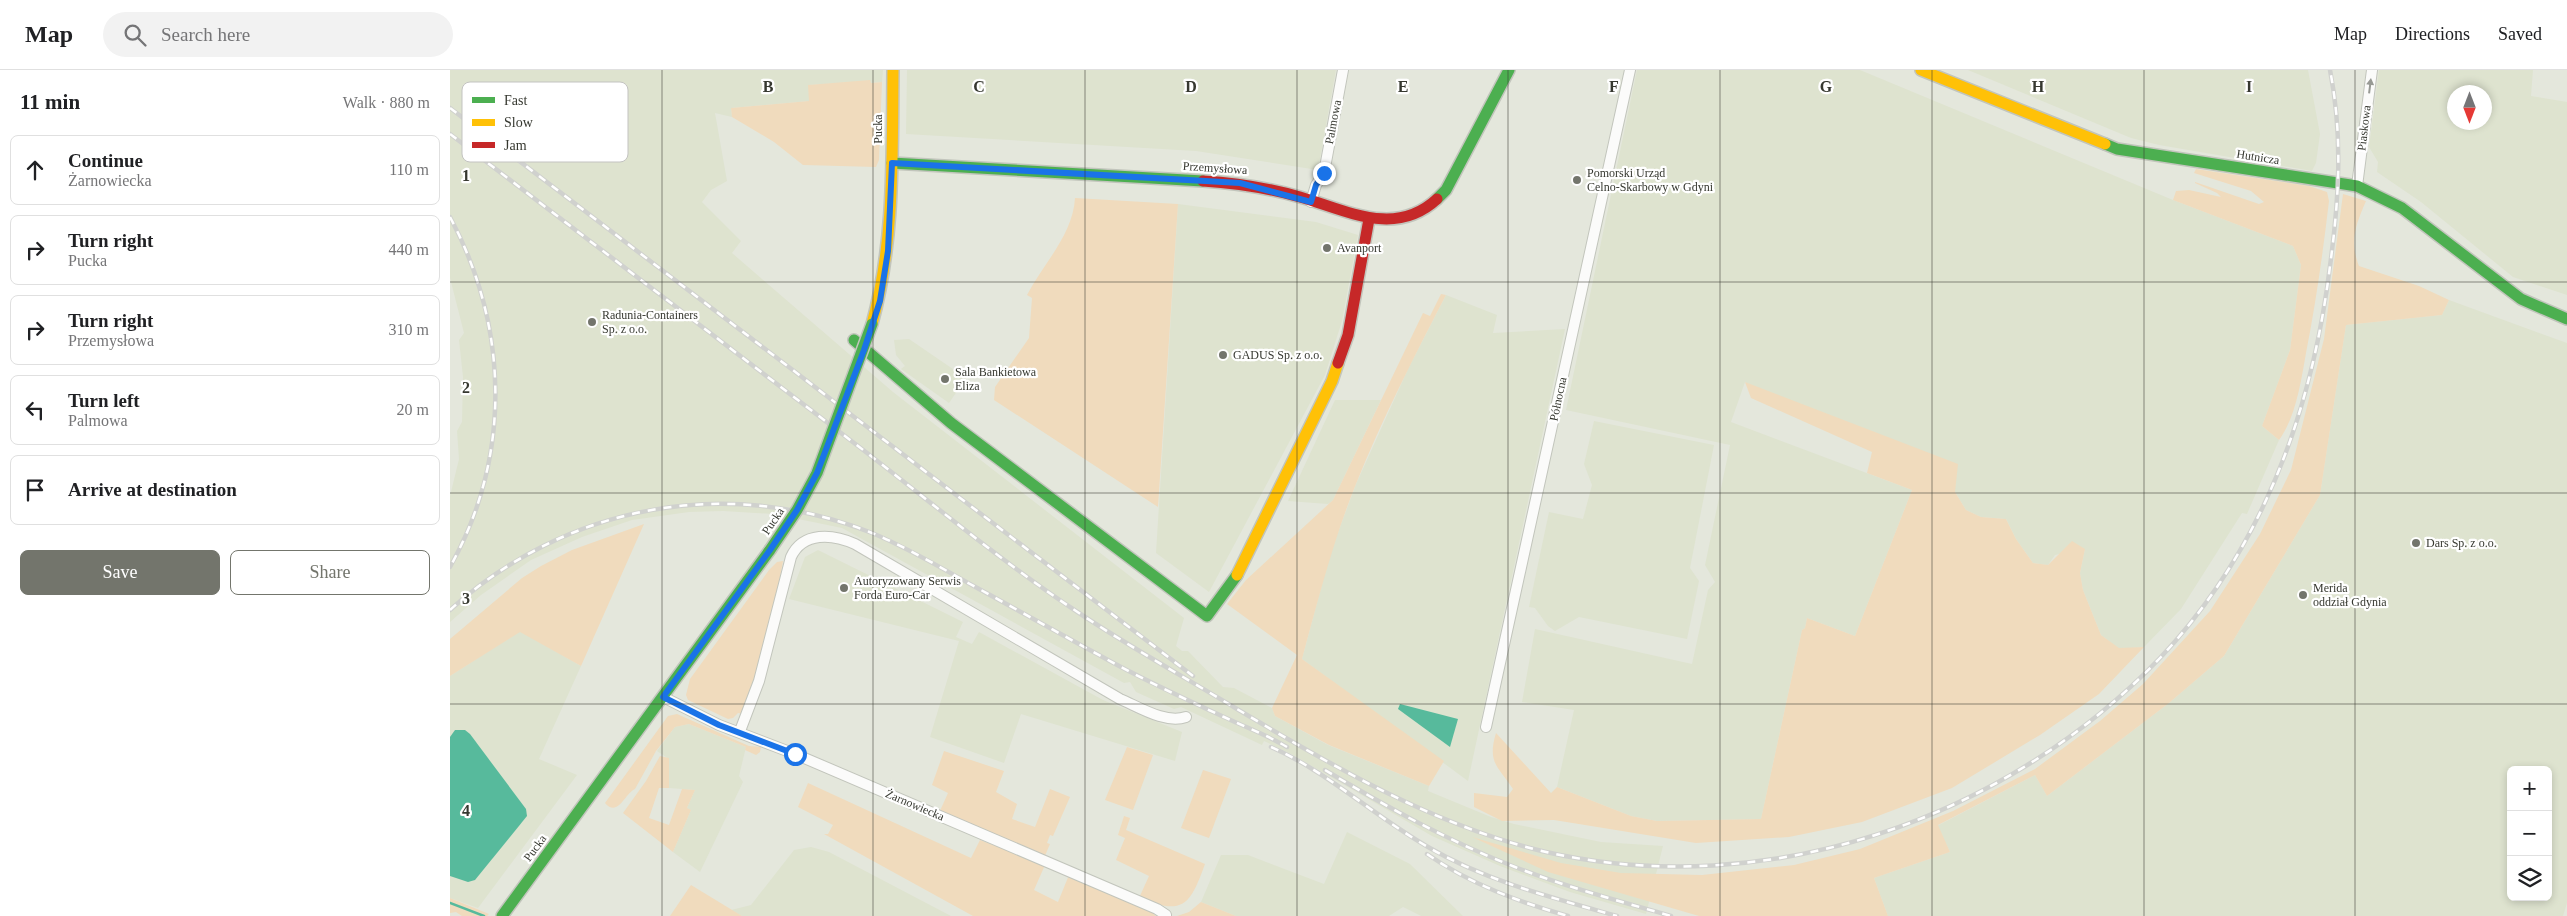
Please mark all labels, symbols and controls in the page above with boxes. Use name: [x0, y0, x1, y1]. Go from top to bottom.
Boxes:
search box: [103, 12, 453, 57]
text: Map: [25, 21, 73, 47]
icon: search: [121, 21, 149, 49]
text: Search here: [161, 24, 250, 45]
text: Map: [2334, 24, 2367, 44]
text: Directions: [2395, 24, 2470, 44]
text: Saved: [2498, 24, 2542, 44]
text: B: [763, 78, 774, 95]
text: C: [973, 78, 985, 95]
text: D: [1185, 78, 1197, 95]
text: E: [1398, 78, 1408, 95]
text: F: [1609, 78, 1619, 95]
text: G: [1820, 78, 1833, 95]
text: H: [2032, 78, 2045, 95]
text: I: [2246, 78, 2252, 95]
one-way arrow: [2366, 78, 2374, 94]
legend: [462, 82, 628, 162]
north arrow: [2447, 85, 2492, 130]
text: 11 min: [20, 90, 80, 114]
text: Fast: [504, 93, 527, 108]
text: Walk · 880 m: [343, 94, 430, 111]
street label: Palmowa: [1322, 98, 1344, 145]
street label: Piaskowa: [2354, 104, 2374, 152]
street label: Pucka: [871, 114, 885, 144]
text: Slow: [504, 115, 534, 130]
text: Jam: [504, 138, 527, 153]
street label: Hutnicza: [2236, 147, 2281, 167]
text: Continue: [68, 150, 143, 171]
icon: ahead: [21, 156, 49, 184]
street label: Przemysłowa: [1182, 159, 1248, 177]
text: 110 m: [389, 161, 429, 178]
route end: [1313, 162, 1336, 185]
place label: Pomorski Urząd Celno-Skarbowy w Gdyni: [1587, 166, 1714, 194]
text: 1: [462, 167, 470, 184]
text: Żarnowiecka: [68, 172, 152, 189]
marker: Pomorski Urząd Celno-Skarbowy w Gdyni: [1571, 174, 1583, 186]
text: Turn right: [68, 230, 153, 251]
icon: right: [21, 236, 49, 264]
text: 440 m: [389, 241, 429, 258]
place label: Avanport: [1337, 241, 1382, 255]
marker: Avanport: [1321, 242, 1333, 254]
text: Pucka: [68, 252, 107, 269]
place label: Radunia-Containers Sp. z o.o.: [602, 308, 698, 336]
text: Turn right: [68, 310, 153, 331]
icon: right: [21, 316, 49, 344]
marker: Radunia-Containers Sp. z o.o.: [586, 316, 598, 328]
text: 310 m: [389, 321, 429, 338]
text: Przemysłowa: [68, 332, 154, 349]
place label: GADUS Sp. z o.o.: [1233, 348, 1322, 362]
marker: GADUS Sp. z o.o.: [1217, 349, 1229, 361]
place label: Sala Bankietowa Eliza: [955, 365, 1037, 393]
marker: Sala Bankietowa Eliza: [939, 373, 951, 385]
street label: Północna: [1547, 375, 1570, 422]
text: 2: [462, 379, 470, 396]
text: Turn left: [68, 390, 140, 411]
icon: left: [21, 396, 49, 424]
text: 20 m: [397, 401, 429, 418]
text: Palmowa: [68, 412, 128, 429]
icon: arrive: [21, 476, 49, 504]
text: Arrive at destination: [68, 479, 237, 500]
street label: Pucka: [759, 504, 787, 537]
place label: Dars Sp. z o.o.: [2426, 536, 2497, 550]
marker: Dars Sp. z o.o.: [2410, 537, 2422, 549]
button: Save: [20, 550, 220, 595]
button: Share: [230, 550, 430, 595]
place label: Autoryzowany Serwis Forda Euro-Car: [854, 574, 961, 602]
place label: Merida oddział Gdynia: [2313, 581, 2387, 609]
marker: Autoryzowany Serwis Forda Euro-Car: [838, 582, 850, 594]
marker: Merida oddział Gdynia: [2297, 589, 2309, 601]
text: 3: [462, 590, 470, 607]
route start: [784, 743, 807, 766]
map controls: [2507, 766, 2552, 901]
button: +: [2507, 766, 2552, 811]
street label: Żarnowiecka: [883, 786, 947, 824]
text: 4: [462, 802, 470, 819]
button: −: [2507, 811, 2552, 856]
street label: Pucka: [521, 831, 550, 864]
button: layers: [2507, 856, 2552, 901]

